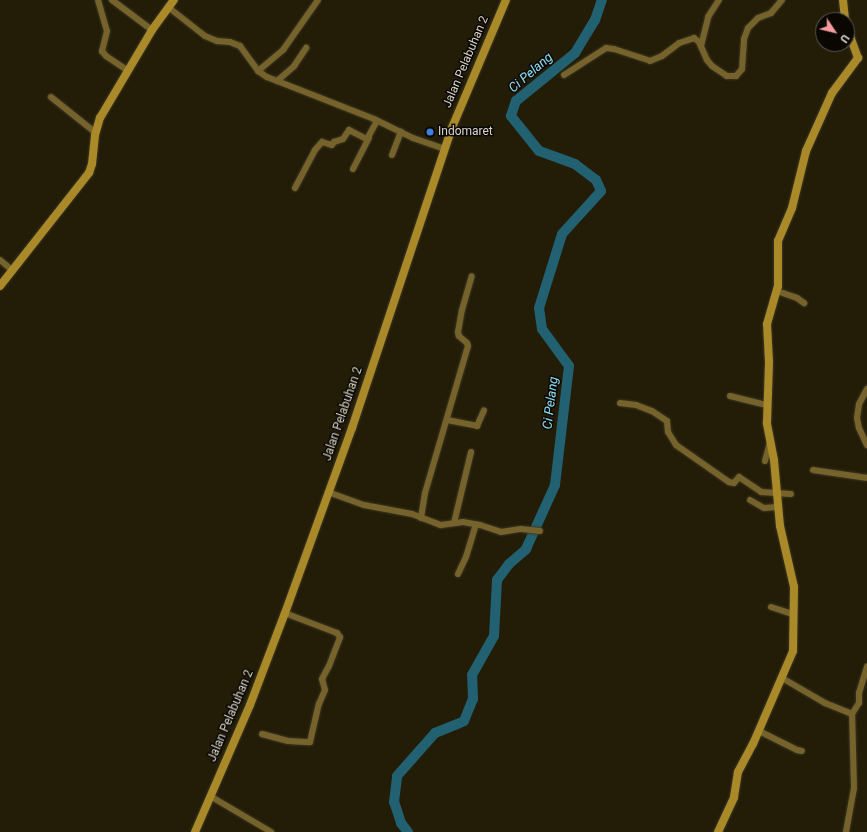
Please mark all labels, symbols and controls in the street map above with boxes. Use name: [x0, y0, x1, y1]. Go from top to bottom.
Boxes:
north arrow: [815, 12, 855, 52]
street label: Jalan Pelabuhan 2: [440, 14, 492, 110]
text: U: [837, 32, 852, 45]
water label: Ci Pelang: [506, 50, 556, 96]
place label: Indomaret: [438, 125, 493, 139]
marker: Indomaret: [425, 127, 435, 137]
street label: Jalan Pelabuhan 2: [320, 365, 366, 463]
water label: Ci Pelang: [540, 376, 562, 430]
street label: Jalan Pelabuhan 2: [205, 668, 257, 764]

